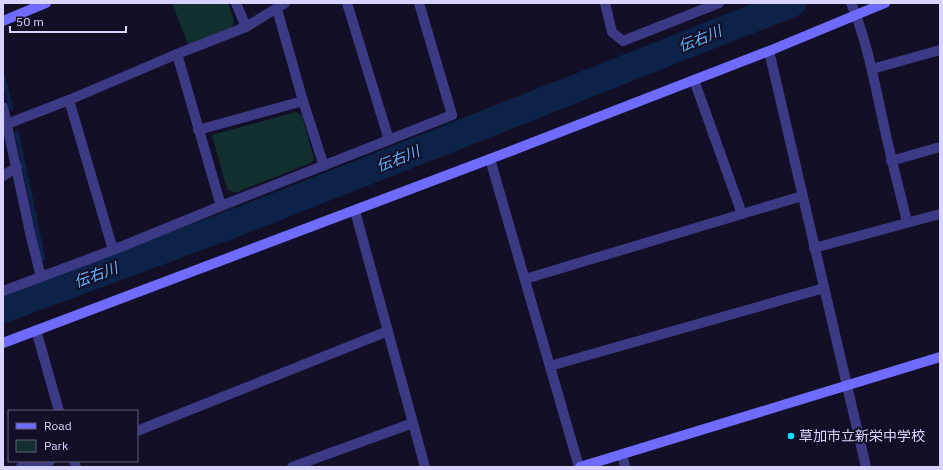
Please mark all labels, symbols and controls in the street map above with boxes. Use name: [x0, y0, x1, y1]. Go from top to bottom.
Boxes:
scale bar: [10, 8, 126, 34]
text: 50 m: [16, 14, 44, 29]
water label: 伝右川: [675, 21, 726, 56]
water label: 伝右川: [373, 141, 424, 176]
water label: 伝右川: [71, 257, 122, 291]
legend: [8, 410, 138, 462]
text: Road: [44, 418, 72, 433]
place label: 草加市立新栄中学校: [799, 427, 925, 445]
marker: 草加市立新栄中学校: [786, 431, 796, 441]
text: Park: [44, 438, 69, 453]

